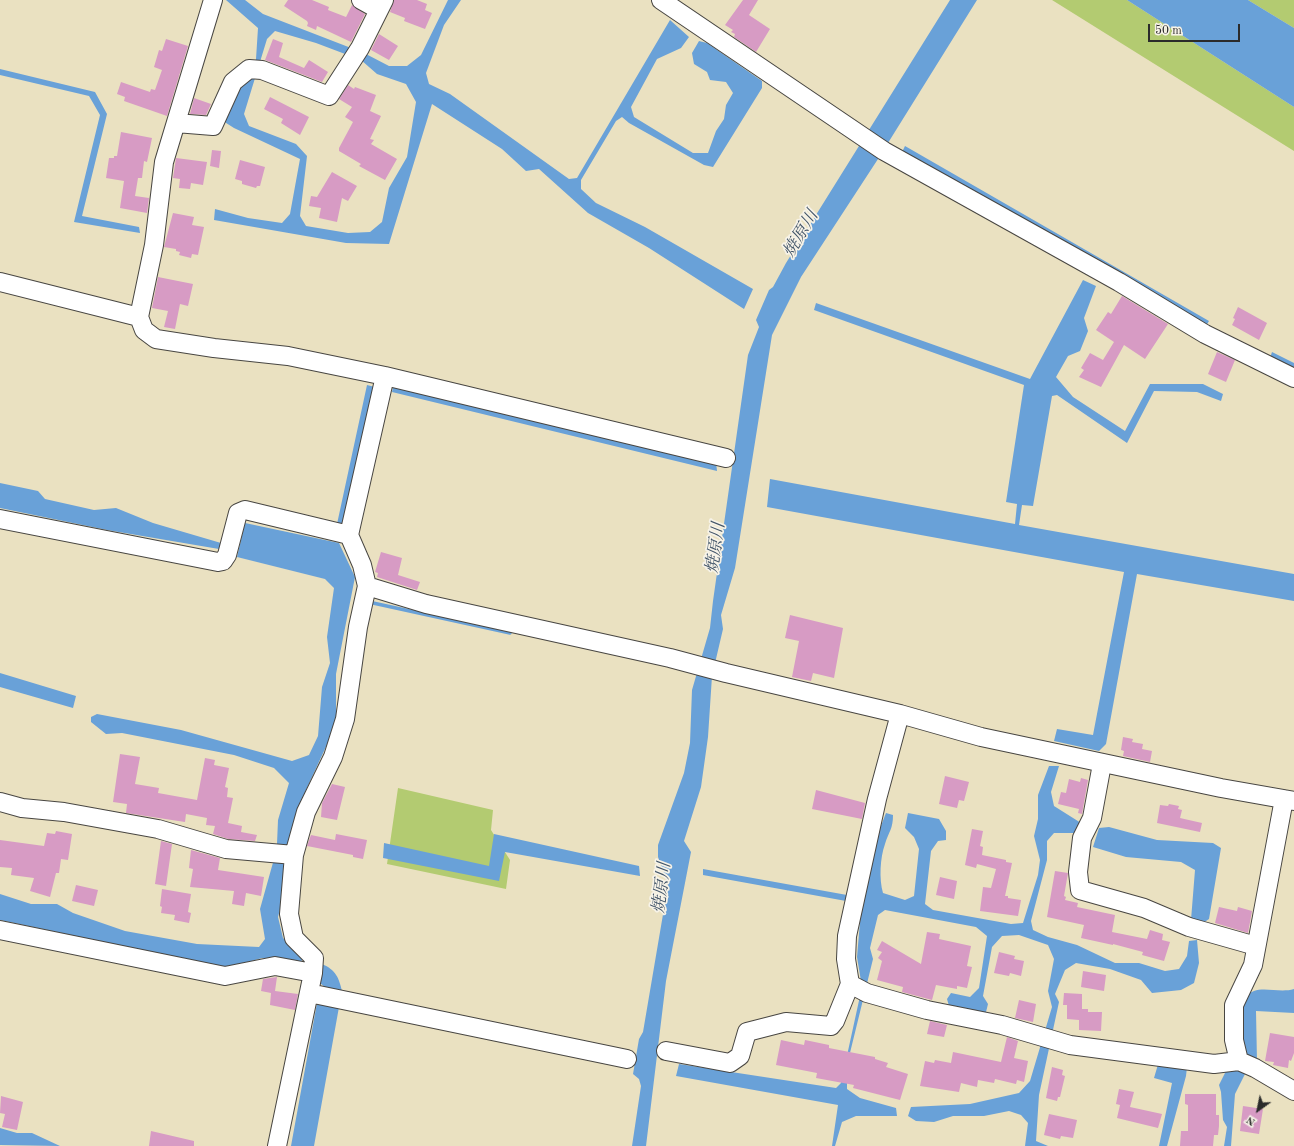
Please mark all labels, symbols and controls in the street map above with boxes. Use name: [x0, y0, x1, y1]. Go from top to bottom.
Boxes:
scale bar: [1150, 16, 1242, 42]
text: 50 m: [1155, 25, 1182, 37]
water label: 焼原川: [779, 207, 823, 261]
water label: 焼原川: [702, 521, 730, 575]
water label: 焼原川: [649, 861, 675, 915]
north arrow: [1238, 1090, 1278, 1130]
text: N: [1245, 1114, 1258, 1127]

